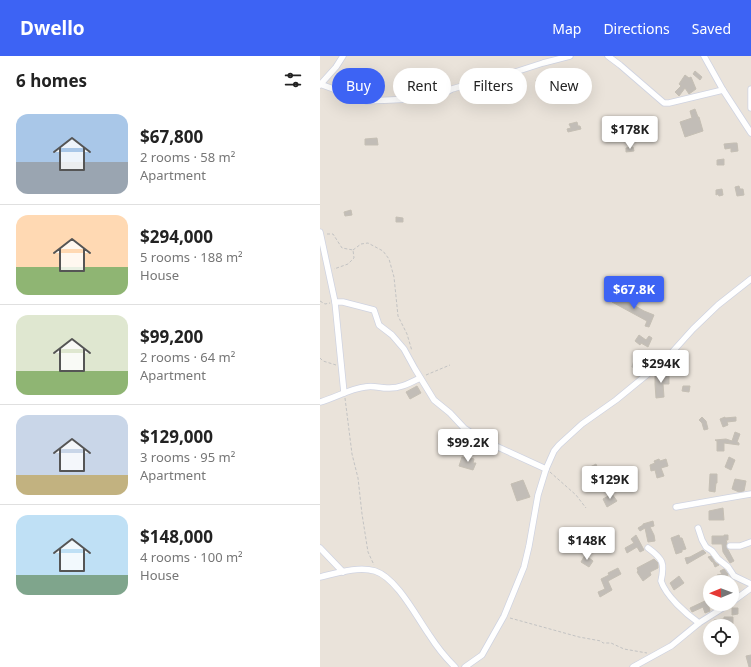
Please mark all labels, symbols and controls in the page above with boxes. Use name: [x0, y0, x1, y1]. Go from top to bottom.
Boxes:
text: Dwello: [20, 15, 85, 41]
text: Map: [552, 19, 581, 38]
text: Directions: [603, 19, 670, 38]
text: Saved: [692, 19, 731, 38]
chip: Buy: [332, 68, 385, 104]
chip: Rent: [393, 68, 451, 104]
chip: Filters: [459, 68, 527, 104]
chip: New: [535, 68, 592, 104]
text: 6 homes: [16, 69, 87, 92]
icon: filters: [282, 69, 304, 91]
pin: $178K: [602, 116, 658, 150]
text: $178K: [611, 120, 649, 138]
text: $67,800: [140, 125, 203, 148]
icon: home: [48, 130, 96, 178]
text: 2 rooms · 58 m²: [140, 148, 235, 166]
text: Apartment: [140, 166, 206, 184]
text: $294,000: [140, 225, 213, 248]
icon: home: [48, 231, 96, 279]
text: 5 rooms · 188 m²: [140, 248, 243, 266]
text: House: [140, 266, 179, 284]
pin: $67.8K: [601, 276, 667, 310]
text: $67.8K: [613, 280, 655, 298]
text: $99,200: [140, 325, 203, 348]
icon: home: [48, 331, 96, 379]
text: 2 rooms · 64 m²: [140, 348, 235, 366]
pin: $294K: [633, 350, 689, 384]
text: $294K: [642, 354, 680, 372]
text: Apartment: [140, 366, 206, 384]
text: $129,000: [140, 425, 213, 448]
pin: $99.2K: [435, 429, 501, 463]
icon: home: [48, 431, 96, 479]
text: $99.2K: [447, 433, 489, 451]
text: 3 rooms · 95 m²: [140, 448, 235, 466]
text: Apartment: [140, 466, 206, 484]
pin: $129K: [582, 466, 638, 500]
text: $129K: [591, 470, 629, 488]
text: $148,000: [140, 525, 213, 548]
pin: $148K: [559, 527, 615, 561]
icon: home: [48, 531, 96, 579]
text: $148K: [568, 531, 606, 549]
text: 4 rooms · 100 m²: [140, 548, 243, 566]
text: House: [140, 566, 179, 584]
north arrow: [703, 575, 739, 611]
map controls: [703, 575, 739, 655]
button: locate: [703, 619, 739, 655]

